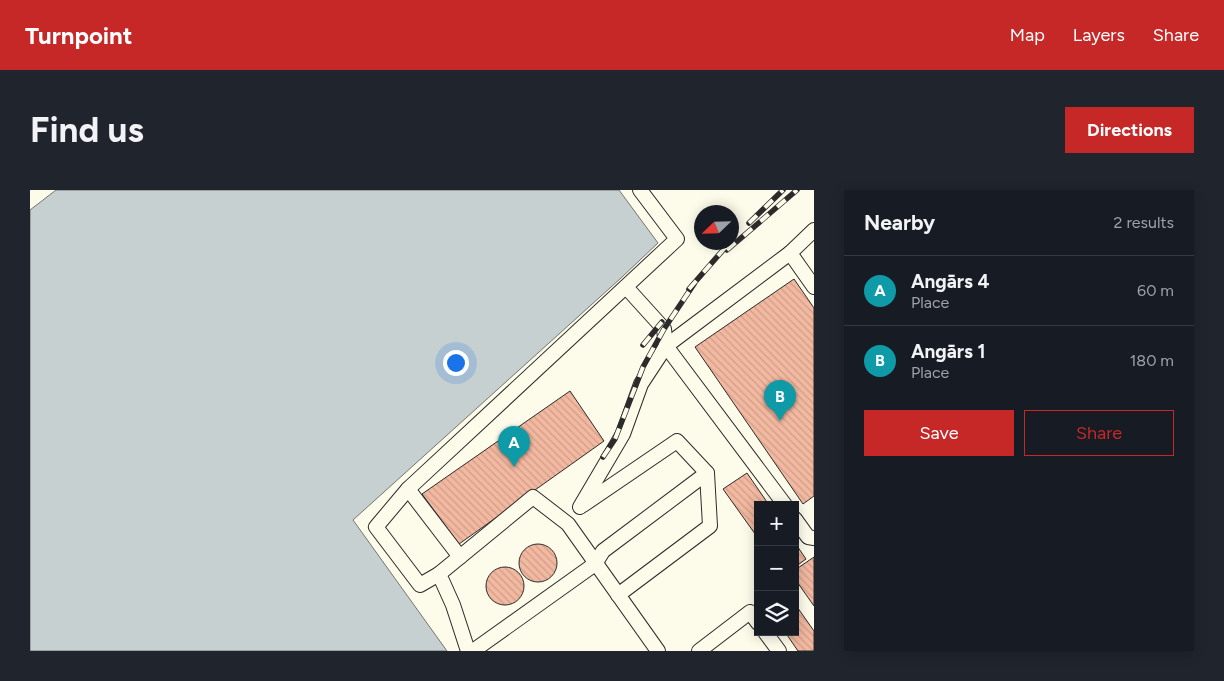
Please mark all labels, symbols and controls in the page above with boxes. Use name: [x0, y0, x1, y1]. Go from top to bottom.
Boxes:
text: Turnpoint: [25, 21, 132, 50]
text: Map: [1010, 24, 1045, 46]
text: Layers: [1073, 24, 1125, 46]
text: Share: [1153, 24, 1199, 46]
button: Directions: [1065, 107, 1194, 153]
text: Find us: [30, 109, 144, 151]
north arrow: [694, 205, 739, 250]
text: Nearby: [864, 210, 935, 235]
text: 2 results: [1114, 213, 1174, 232]
text: Angārs 4: [911, 270, 989, 293]
text: A: [874, 281, 886, 300]
text: 60 m: [1137, 281, 1174, 300]
text: Place: [911, 293, 949, 312]
text: Angārs 1: [911, 340, 985, 363]
your location: [443, 350, 469, 376]
text: B: [875, 351, 885, 370]
text: 180 m: [1130, 351, 1174, 370]
text: Place: [911, 363, 949, 382]
pin: B: [764, 380, 796, 421]
button: Save: [864, 410, 1014, 456]
button: Share: [1024, 410, 1174, 456]
pin: A: [498, 426, 530, 467]
map controls: [754, 501, 799, 636]
button: +: [754, 501, 799, 546]
button: −: [754, 546, 799, 591]
button: layers: [754, 591, 799, 636]

